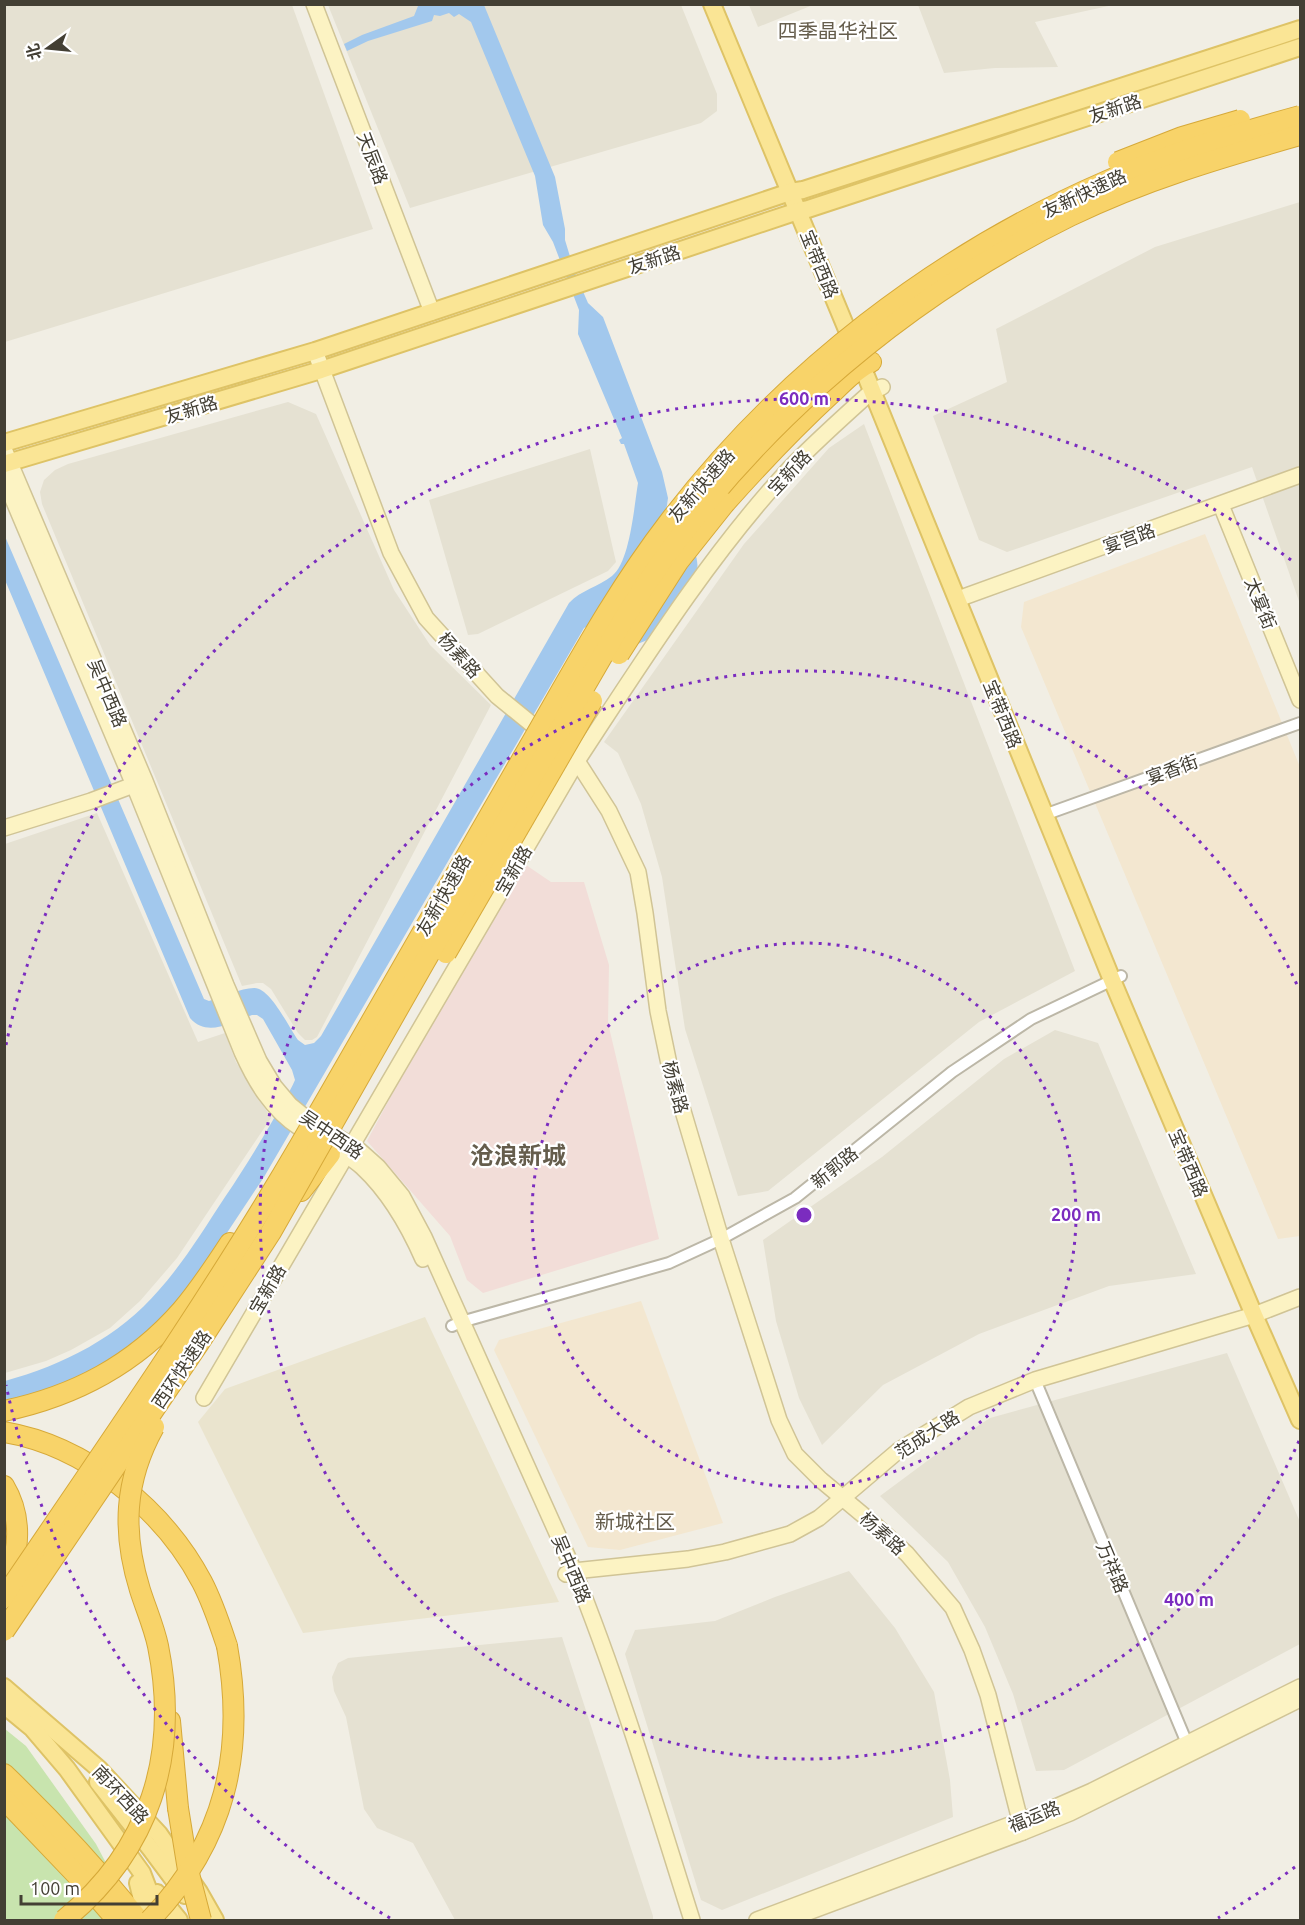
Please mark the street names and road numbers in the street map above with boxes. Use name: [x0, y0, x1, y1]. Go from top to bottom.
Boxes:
street label: 友新路: [1086, 90, 1144, 126]
street label: 天辰路: [354, 129, 392, 187]
street label: 友新快速路: [1039, 165, 1129, 221]
street label: 宝带西路: [797, 227, 843, 301]
street label: 友新路: [625, 241, 683, 277]
street label: 友新路: [162, 392, 220, 426]
street label: 友新快速路: [664, 444, 738, 526]
street label: 宝新路: [763, 445, 815, 499]
street label: 宴宫路: [1100, 519, 1158, 557]
street label: 太宴街: [1242, 574, 1280, 632]
street label: 杨素路: [435, 628, 485, 682]
street label: 吴中西路: [85, 656, 131, 730]
street label: 宝带西路: [980, 677, 1026, 751]
street label: 宴香街: [1143, 750, 1201, 788]
street label: 宝新路: [491, 842, 535, 898]
street label: 友新快速路: [412, 851, 474, 939]
street label: 杨素路: [659, 1058, 693, 1116]
street label: 吴中西路: [297, 1106, 367, 1162]
street label: 宝带西路: [1166, 1126, 1212, 1200]
street label: 新郭路: [807, 1142, 861, 1192]
street label: 宝新路: [245, 1261, 289, 1317]
street label: 西环快速路: [148, 1326, 214, 1412]
street label: 范成大路: [891, 1406, 963, 1462]
street label: 杨素路: [856, 1508, 910, 1558]
street label: 吴中西路: [549, 1532, 595, 1606]
street label: 万祥路: [1093, 1538, 1133, 1596]
street label: 南环西路: [89, 1761, 153, 1827]
street label: 福运路: [1005, 1797, 1063, 1835]

